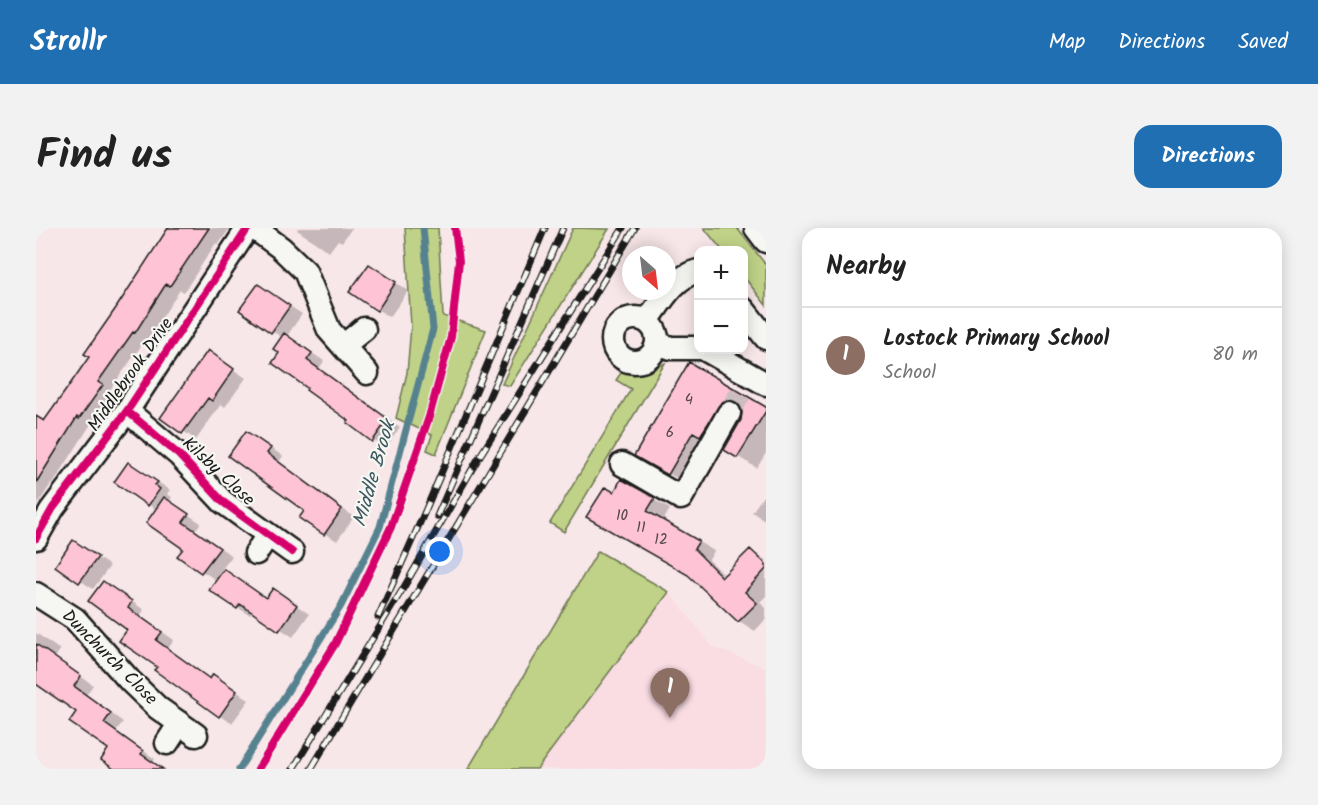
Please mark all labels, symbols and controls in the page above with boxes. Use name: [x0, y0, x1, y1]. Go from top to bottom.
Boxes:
text: Strollr: [30, 20, 106, 65]
text: Map: [1049, 26, 1085, 59]
text: Directions: [1118, 26, 1205, 59]
text: Saved: [1238, 26, 1288, 59]
text: Find us: [36, 123, 172, 190]
button: Directions: [1134, 125, 1282, 188]
north arrow: [622, 246, 676, 300]
map controls: [694, 246, 748, 354]
button: +: [694, 246, 748, 300]
text: Nearby: [826, 246, 906, 288]
button: −: [694, 300, 748, 354]
street label: Middlebrook Drive: [81, 312, 181, 438]
text: Lostock Primary School: [883, 322, 1109, 357]
text: 1: [842, 339, 849, 371]
text: 80 m: [1212, 339, 1258, 371]
text: School: [883, 357, 936, 389]
house number: 4: [685, 388, 693, 412]
water label: Middle Brook: [345, 415, 406, 531]
house number: 6: [666, 421, 674, 445]
street label: Kilsby Close: [175, 430, 261, 514]
house number: 10: [616, 504, 629, 528]
house number: 11: [636, 516, 646, 540]
house number: 12: [654, 528, 668, 552]
your location: [425, 537, 454, 566]
street label: Dunchurch Close: [54, 603, 164, 713]
pin: 1: [650, 668, 690, 718]

